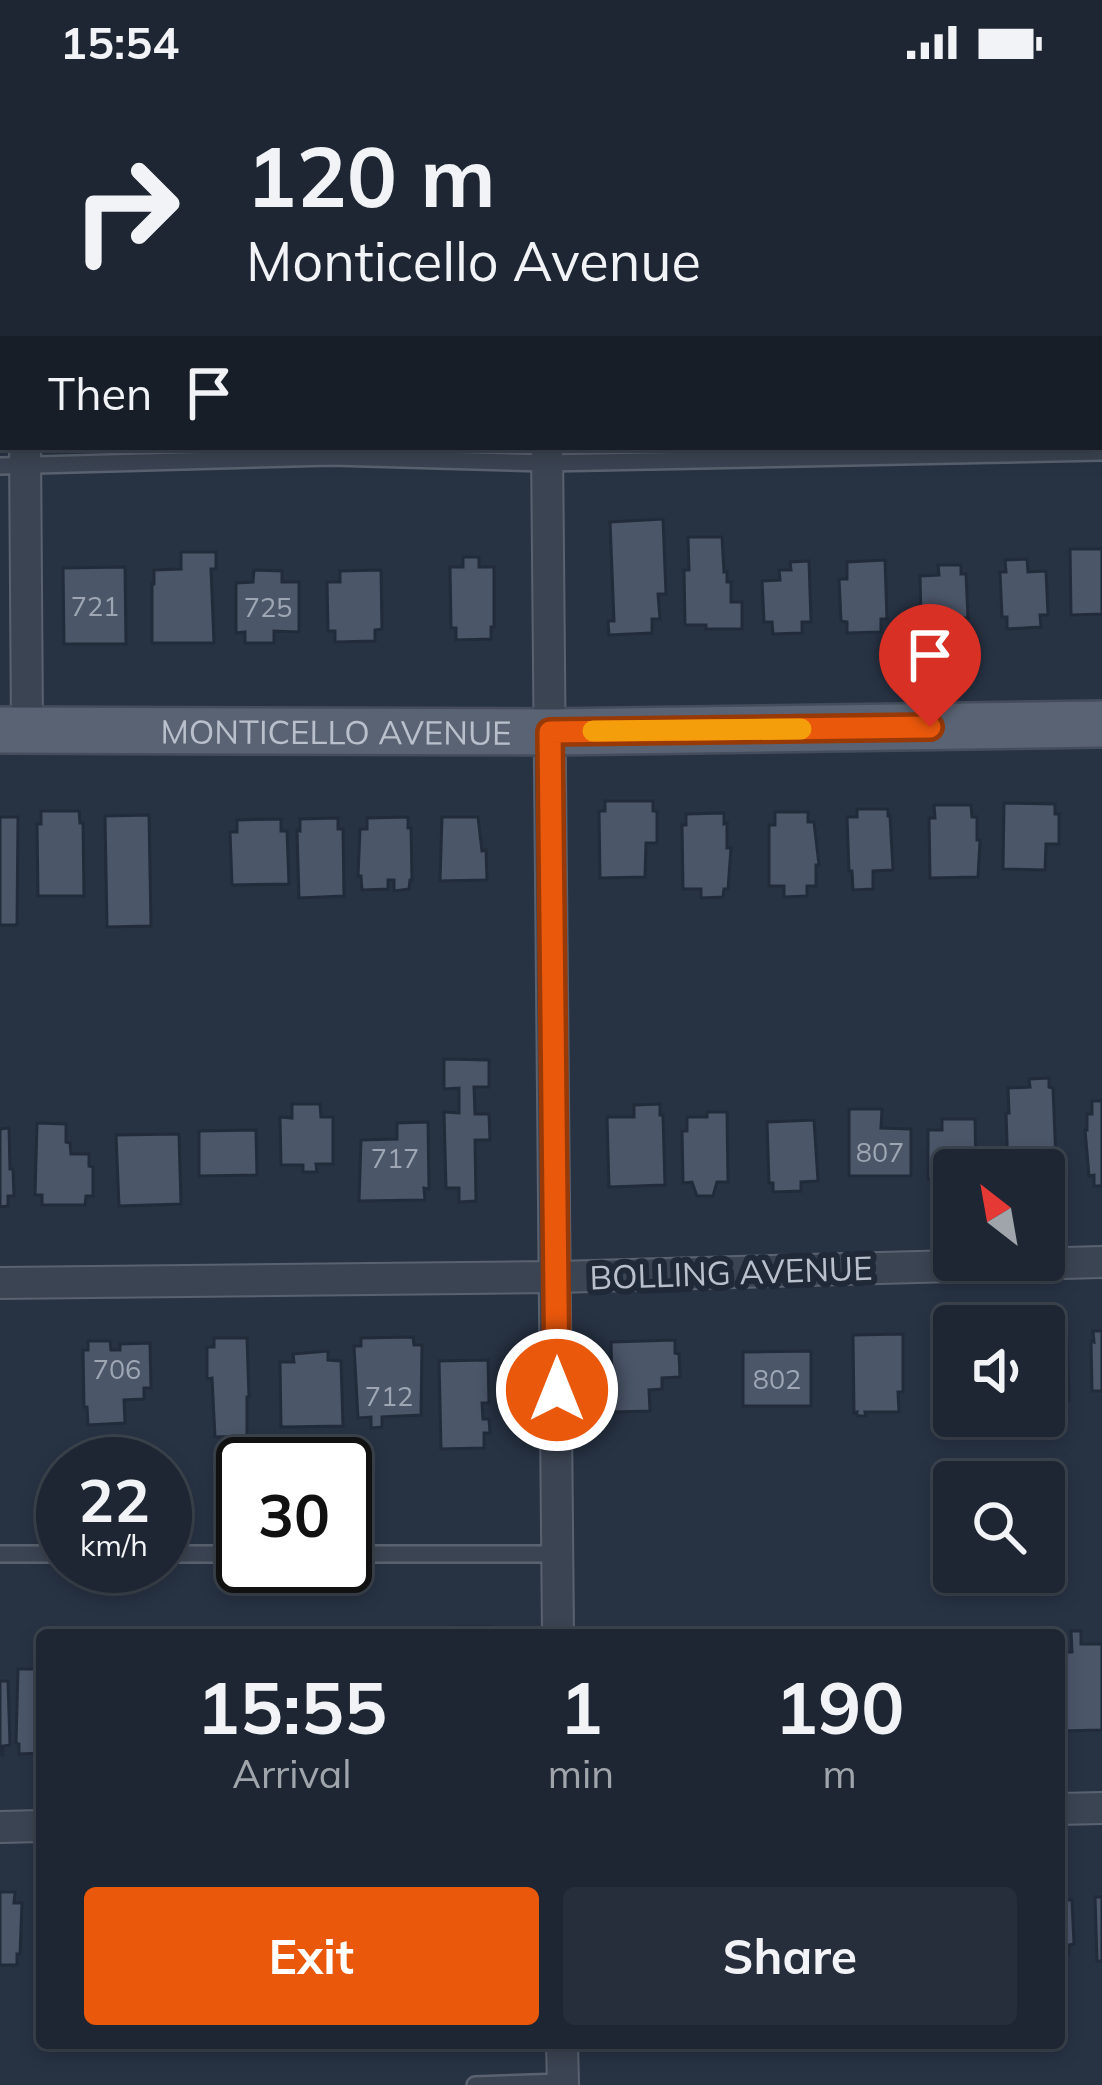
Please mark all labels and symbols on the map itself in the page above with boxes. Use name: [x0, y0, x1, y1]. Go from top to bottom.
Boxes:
house number: 721: [71, 589, 119, 623]
house number: 725: [244, 590, 292, 624]
pin: [879, 604, 981, 727]
street label: MONTICELLO AVENUE: [160, 710, 512, 752]
house number: 807: [856, 1135, 904, 1169]
house number: 717: [371, 1141, 419, 1175]
north arrow: [933, 1149, 1065, 1281]
street label: BOLLING AVENUE: [589, 1247, 873, 1297]
position arrow: [494, 1327, 620, 1453]
house number: 706: [93, 1352, 141, 1386]
house number: 802: [753, 1362, 801, 1396]
house number: 712: [365, 1379, 413, 1413]
speed limit sign: 30: [216, 1437, 372, 1593]

